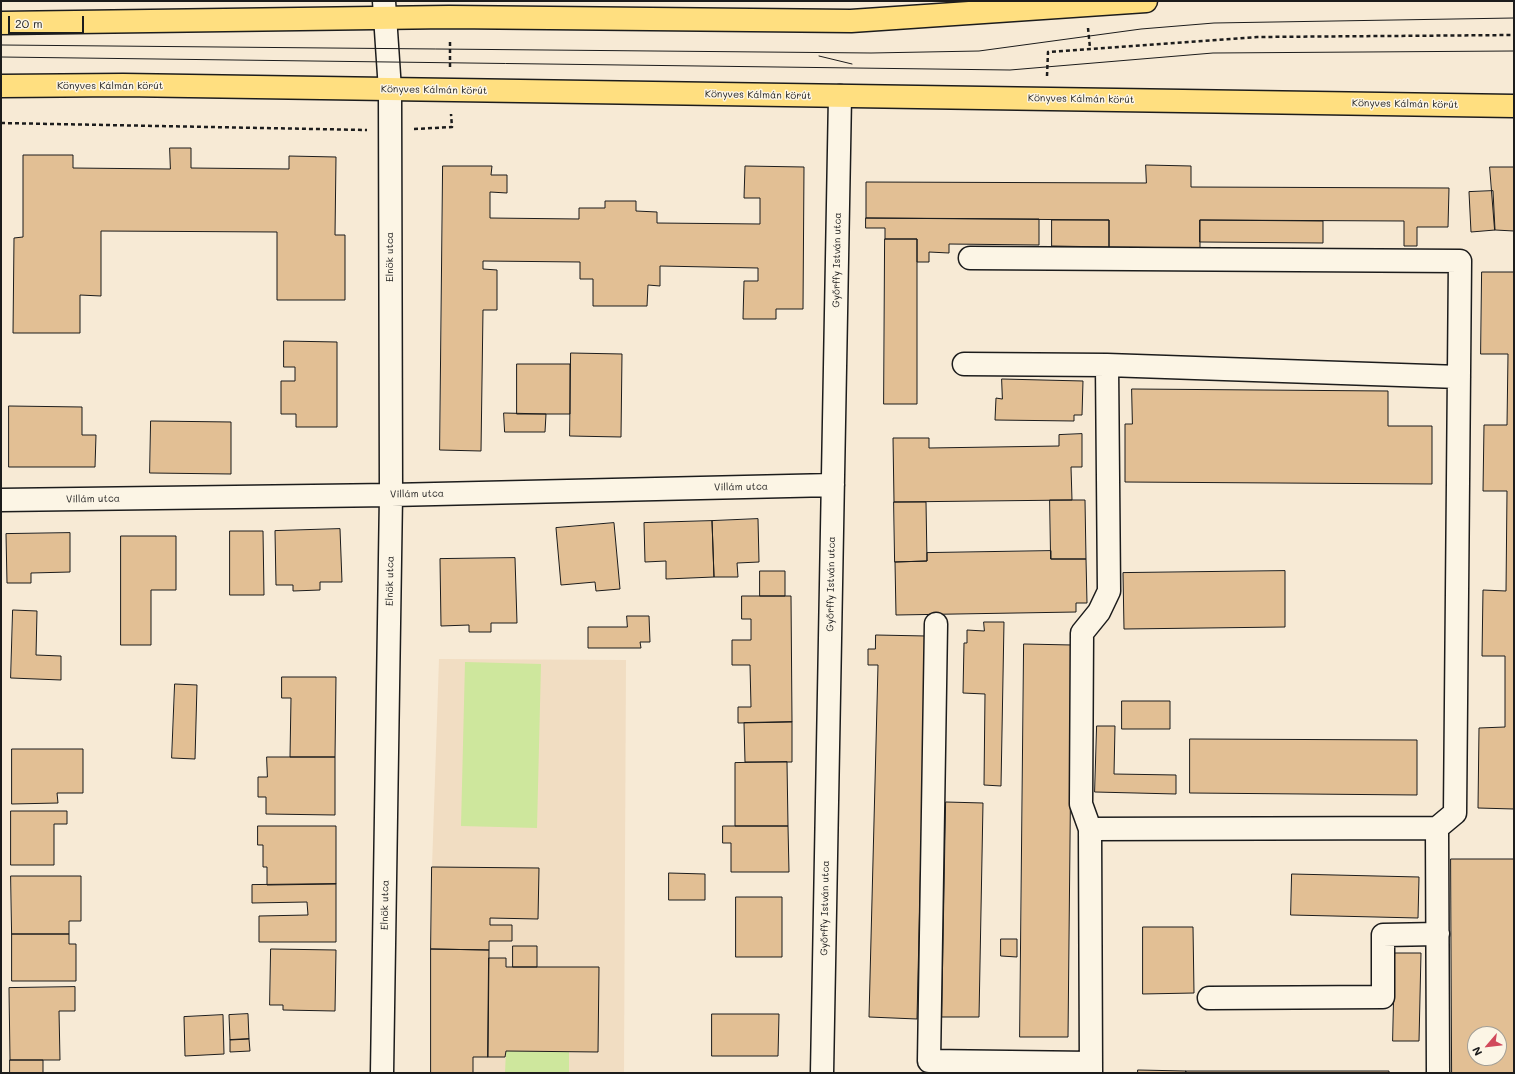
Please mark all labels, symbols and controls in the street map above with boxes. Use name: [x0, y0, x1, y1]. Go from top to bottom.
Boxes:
scale bar: [10, 8, 86, 34]
text: 20 m: [15, 15, 43, 31]
street label: Könyves Kálmán körút: [57, 80, 163, 92]
street label: Könyves Kálmán körút: [381, 83, 487, 97]
street label: Könyves Kálmán körút: [705, 88, 811, 102]
street label: Könyves Kálmán körút: [1028, 92, 1134, 106]
street label: Könyves Kálmán körút: [1352, 97, 1458, 111]
street label: Győrffy István utca: [830, 212, 844, 308]
street label: Elnök utca: [384, 232, 396, 282]
street label: Villám utca: [714, 481, 768, 493]
street label: Villám utca: [390, 488, 444, 500]
street label: Villám utca: [66, 493, 120, 505]
street label: Győrffy István utca: [824, 536, 838, 632]
street label: Elnök utca: [384, 556, 396, 606]
street label: Győrffy István utca: [818, 860, 832, 956]
street label: Elnök utca: [379, 880, 391, 930]
north arrow: [1467, 1026, 1507, 1066]
text: N: [1468, 1044, 1485, 1059]

